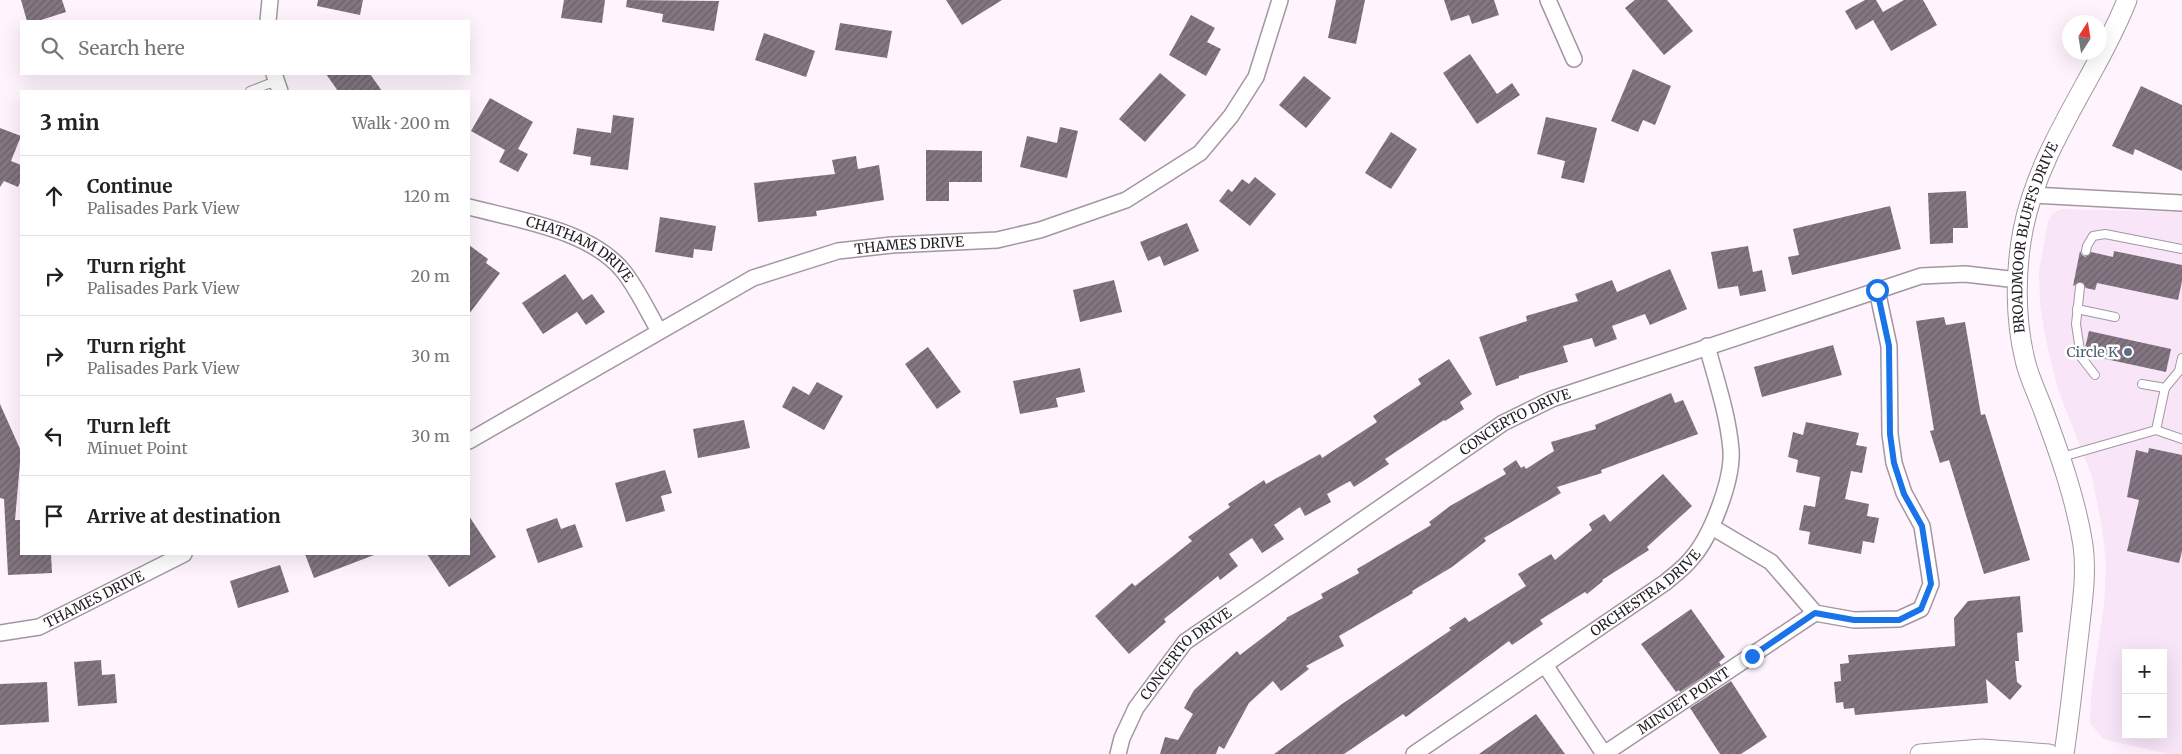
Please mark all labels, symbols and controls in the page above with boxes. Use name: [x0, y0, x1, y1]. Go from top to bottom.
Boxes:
north arrow: [2062, 15, 2107, 60]
search box: [20, 20, 470, 75]
icon: search: [38, 34, 66, 62]
text: Search here: [78, 36, 185, 60]
text: 3 min: [40, 109, 99, 136]
text: Walk · 200 m: [352, 113, 450, 133]
street label: BROADMOOR BLUFFS DRIVE: [2008, 139, 2062, 334]
text: Continue: [87, 174, 173, 198]
icon: ahead: [40, 182, 68, 210]
text: 120 m: [404, 186, 450, 206]
text: Palisades Park View: [87, 198, 240, 218]
street label: CHATHAM DRIVE: [524, 212, 637, 285]
street label: THAMES DRIVE: [853, 233, 964, 258]
text: Turn right: [87, 254, 186, 278]
icon: right: [40, 262, 68, 290]
text: 20 m: [411, 266, 450, 286]
text: Palisades Park View: [87, 278, 240, 298]
route start: [1866, 279, 1889, 302]
text: Turn right: [87, 334, 186, 358]
icon: right: [40, 342, 68, 370]
place label: Circle K: [2067, 343, 2119, 361]
text: 30 m: [411, 346, 450, 366]
marker: Circle K: [2122, 346, 2134, 358]
text: Palisades Park View: [87, 358, 240, 378]
street label: CONCERTO DRIVE: [1456, 385, 1573, 459]
text: Turn left: [87, 414, 171, 438]
icon: left: [40, 422, 68, 450]
text: 30 m: [411, 426, 450, 446]
text: Minuet Point: [87, 438, 188, 458]
icon: arrive: [40, 502, 68, 530]
text: Arrive at destination: [87, 504, 281, 528]
street label: ORCHESTRA DRIVE: [1587, 546, 1704, 640]
street label: THAMES DRIVE: [41, 567, 147, 632]
street label: CONCERTO DRIVE: [1136, 604, 1235, 704]
route end: [1741, 645, 1764, 668]
map controls: [2122, 649, 2167, 739]
button: +: [2122, 649, 2167, 694]
street label: MINUET POINT: [1634, 663, 1734, 738]
button: −: [2122, 694, 2167, 739]

